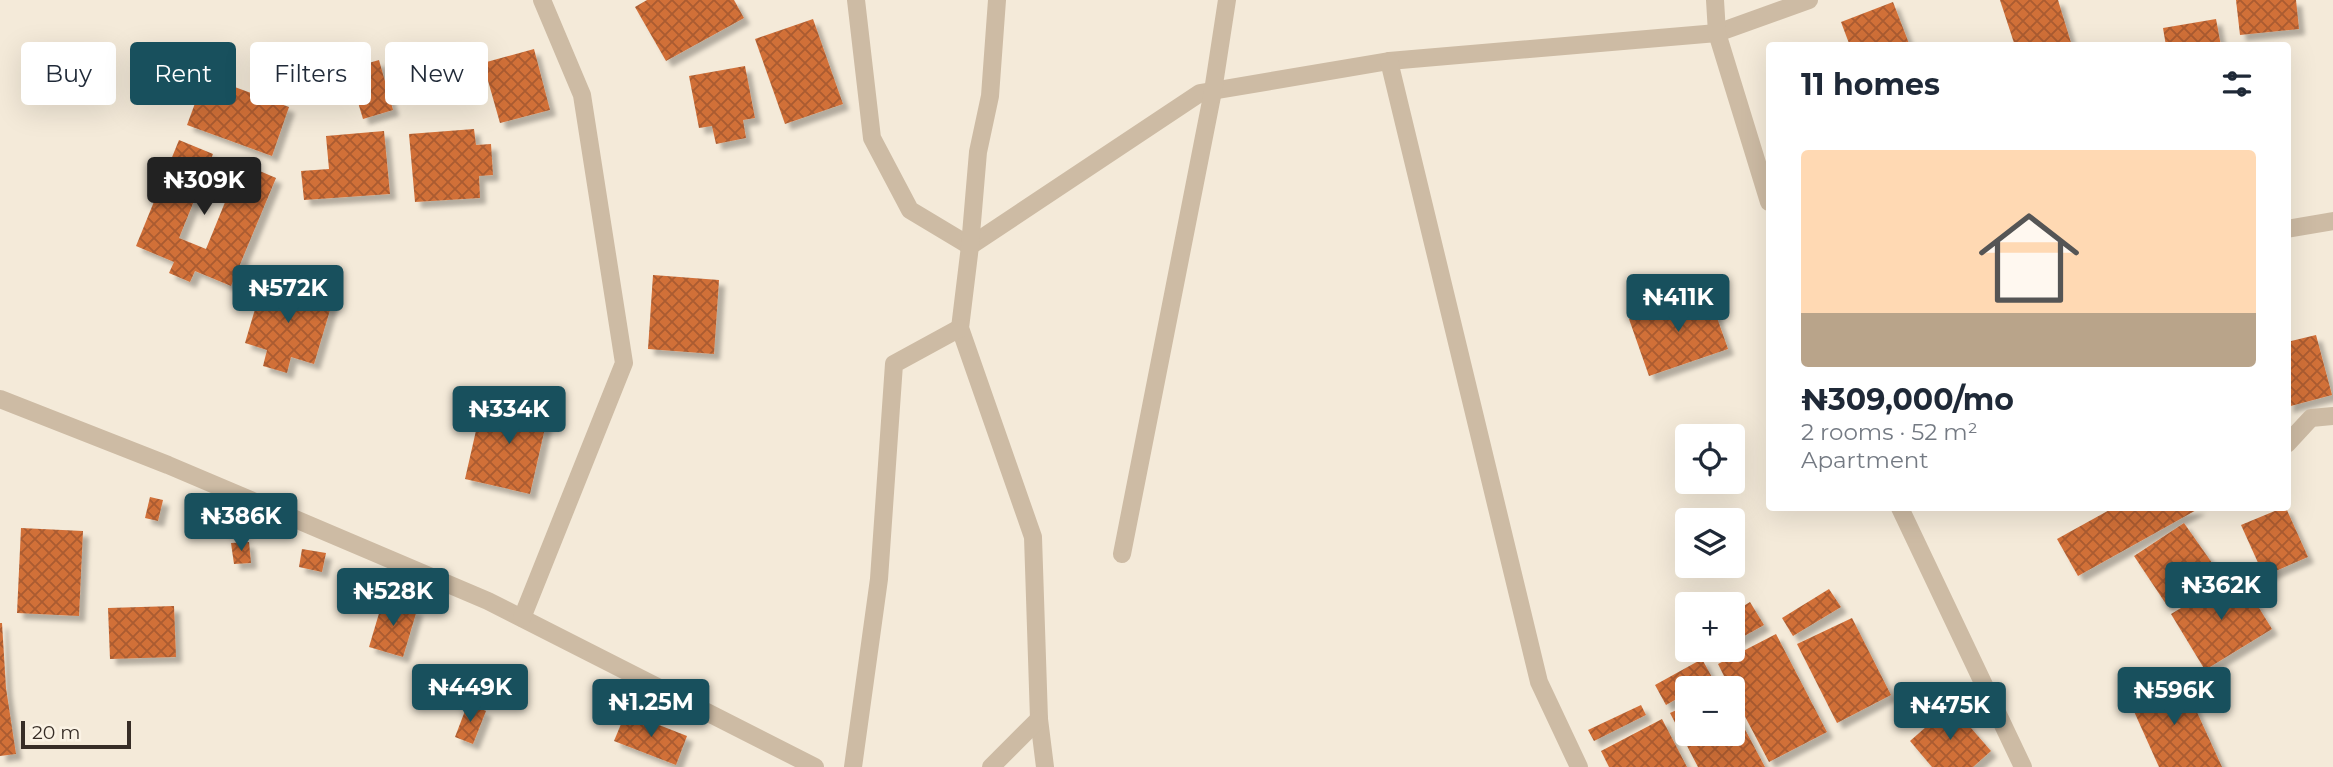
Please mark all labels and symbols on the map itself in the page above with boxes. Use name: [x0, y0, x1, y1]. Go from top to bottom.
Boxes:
pin: ₦309K: [155, 158, 253, 217]
pin: ₦572K: [239, 266, 337, 325]
pin: ₦411K: [1629, 274, 1727, 334]
pin: ₦334K: [460, 386, 558, 446]
pin: ₦386K: [192, 494, 290, 553]
pin: ₦362K: [2172, 562, 2270, 622]
pin: ₦528K: [344, 568, 442, 628]
pin: ₦449K: [421, 664, 519, 724]
pin: ₦596K: [2125, 668, 2223, 727]
pin: ₦1.25M: [594, 680, 708, 739]
pin: ₦475K: [1901, 682, 1999, 742]
scale bar: [21, 718, 131, 750]

